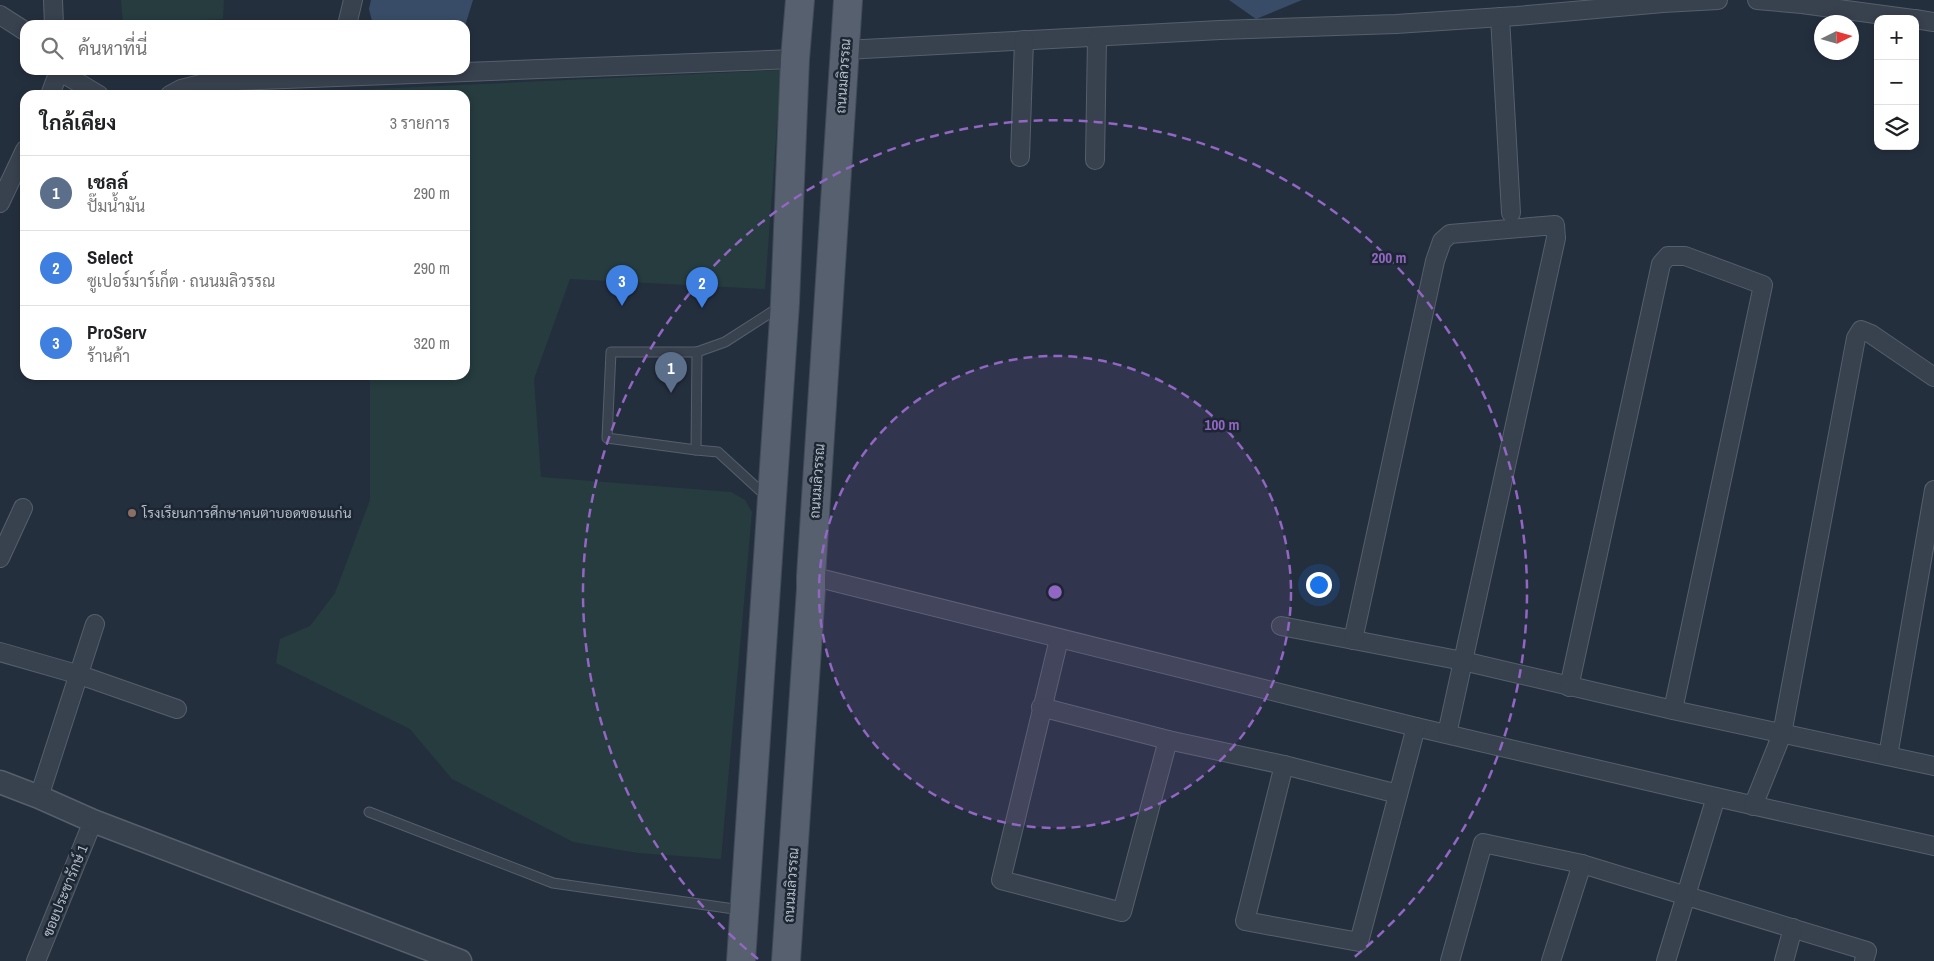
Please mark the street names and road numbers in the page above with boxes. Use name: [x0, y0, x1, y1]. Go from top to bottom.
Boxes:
street label: ถนนมลิวรรณ: [831, 38, 855, 114]
street label: ถนนมลิวรรณ: [805, 443, 829, 519]
street label: ซอยประชารักษ์ 1: [38, 842, 92, 940]
street label: ถนนมลิวรรณ: [779, 847, 803, 923]

